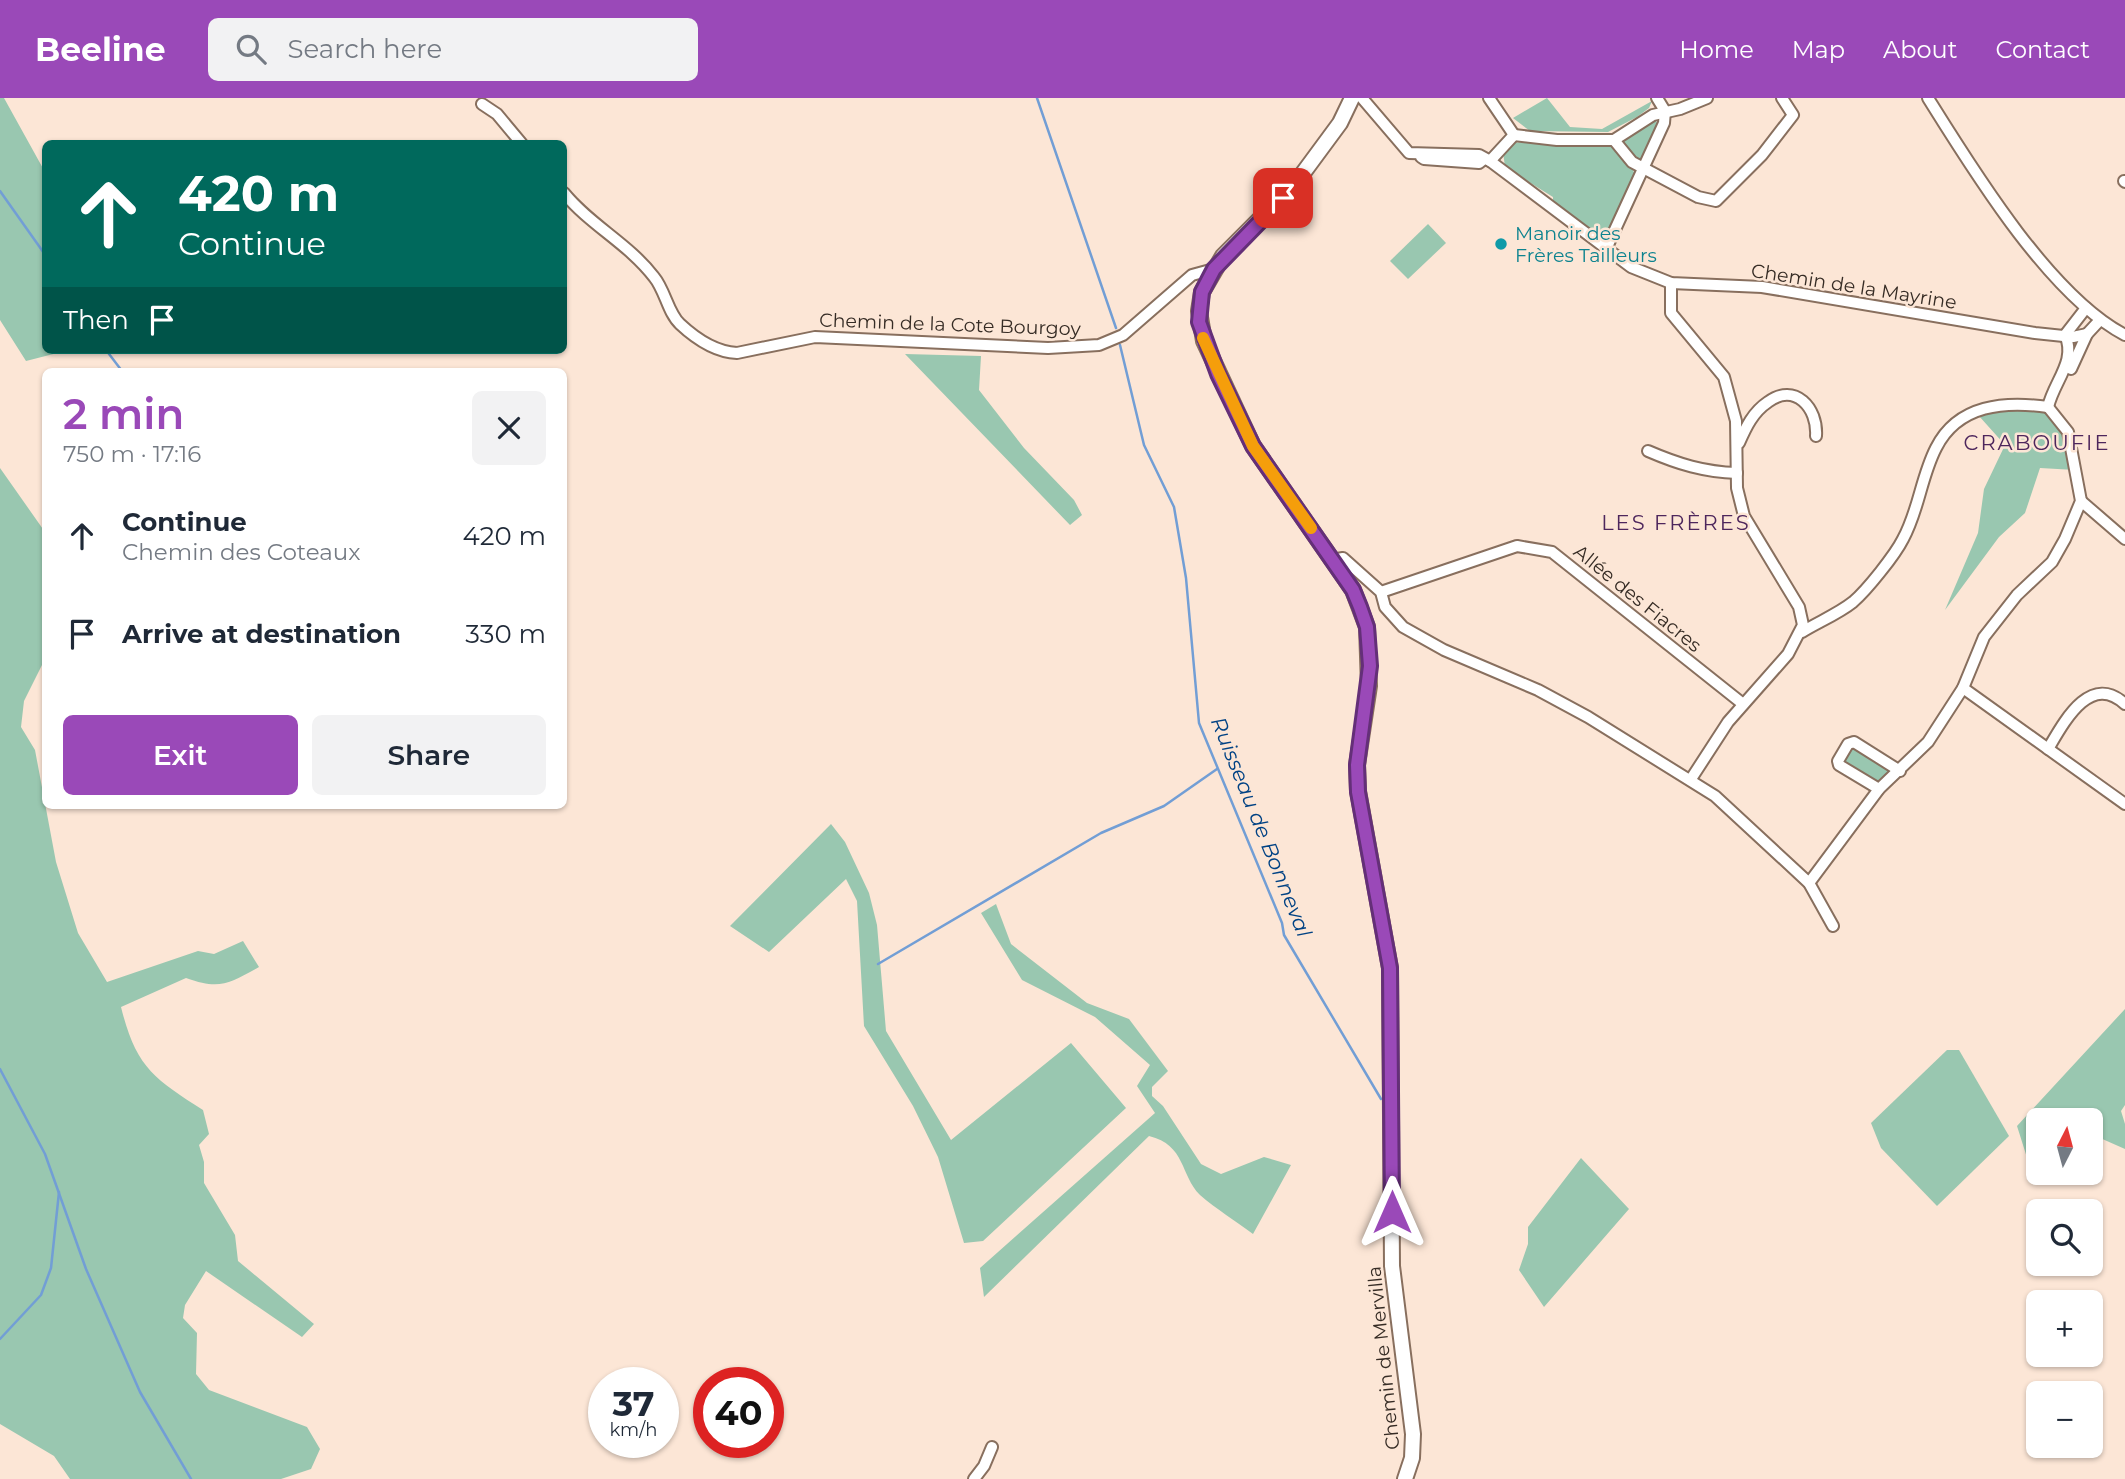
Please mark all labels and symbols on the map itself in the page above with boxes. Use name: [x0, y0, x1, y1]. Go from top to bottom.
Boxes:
pin: [1253, 168, 1313, 228]
place label: Manoir des Frères Tailleurs: [1515, 222, 1657, 267]
marker: Manoir des Frères Tailleurs: [1493, 236, 1509, 252]
street label: Chemin de la Mayrine: [1750, 259, 1958, 314]
street label: Chemin de la Cote Bourgoy: [819, 308, 1082, 341]
district label: CRABOUFIE: [1964, 430, 2110, 455]
district label: LES FRÈRES: [1601, 510, 1751, 535]
street label: Allée des Fiacres: [1569, 540, 1706, 657]
water label: Ruisseau de Bonneval: [1206, 713, 1317, 941]
north arrow: [2026, 1108, 2104, 1185]
position arrow: [1355, 1175, 1429, 1249]
street label: Chemin de Mervilla: [1362, 1265, 1405, 1451]
speed limit sign: 40: [693, 1367, 784, 1458]

